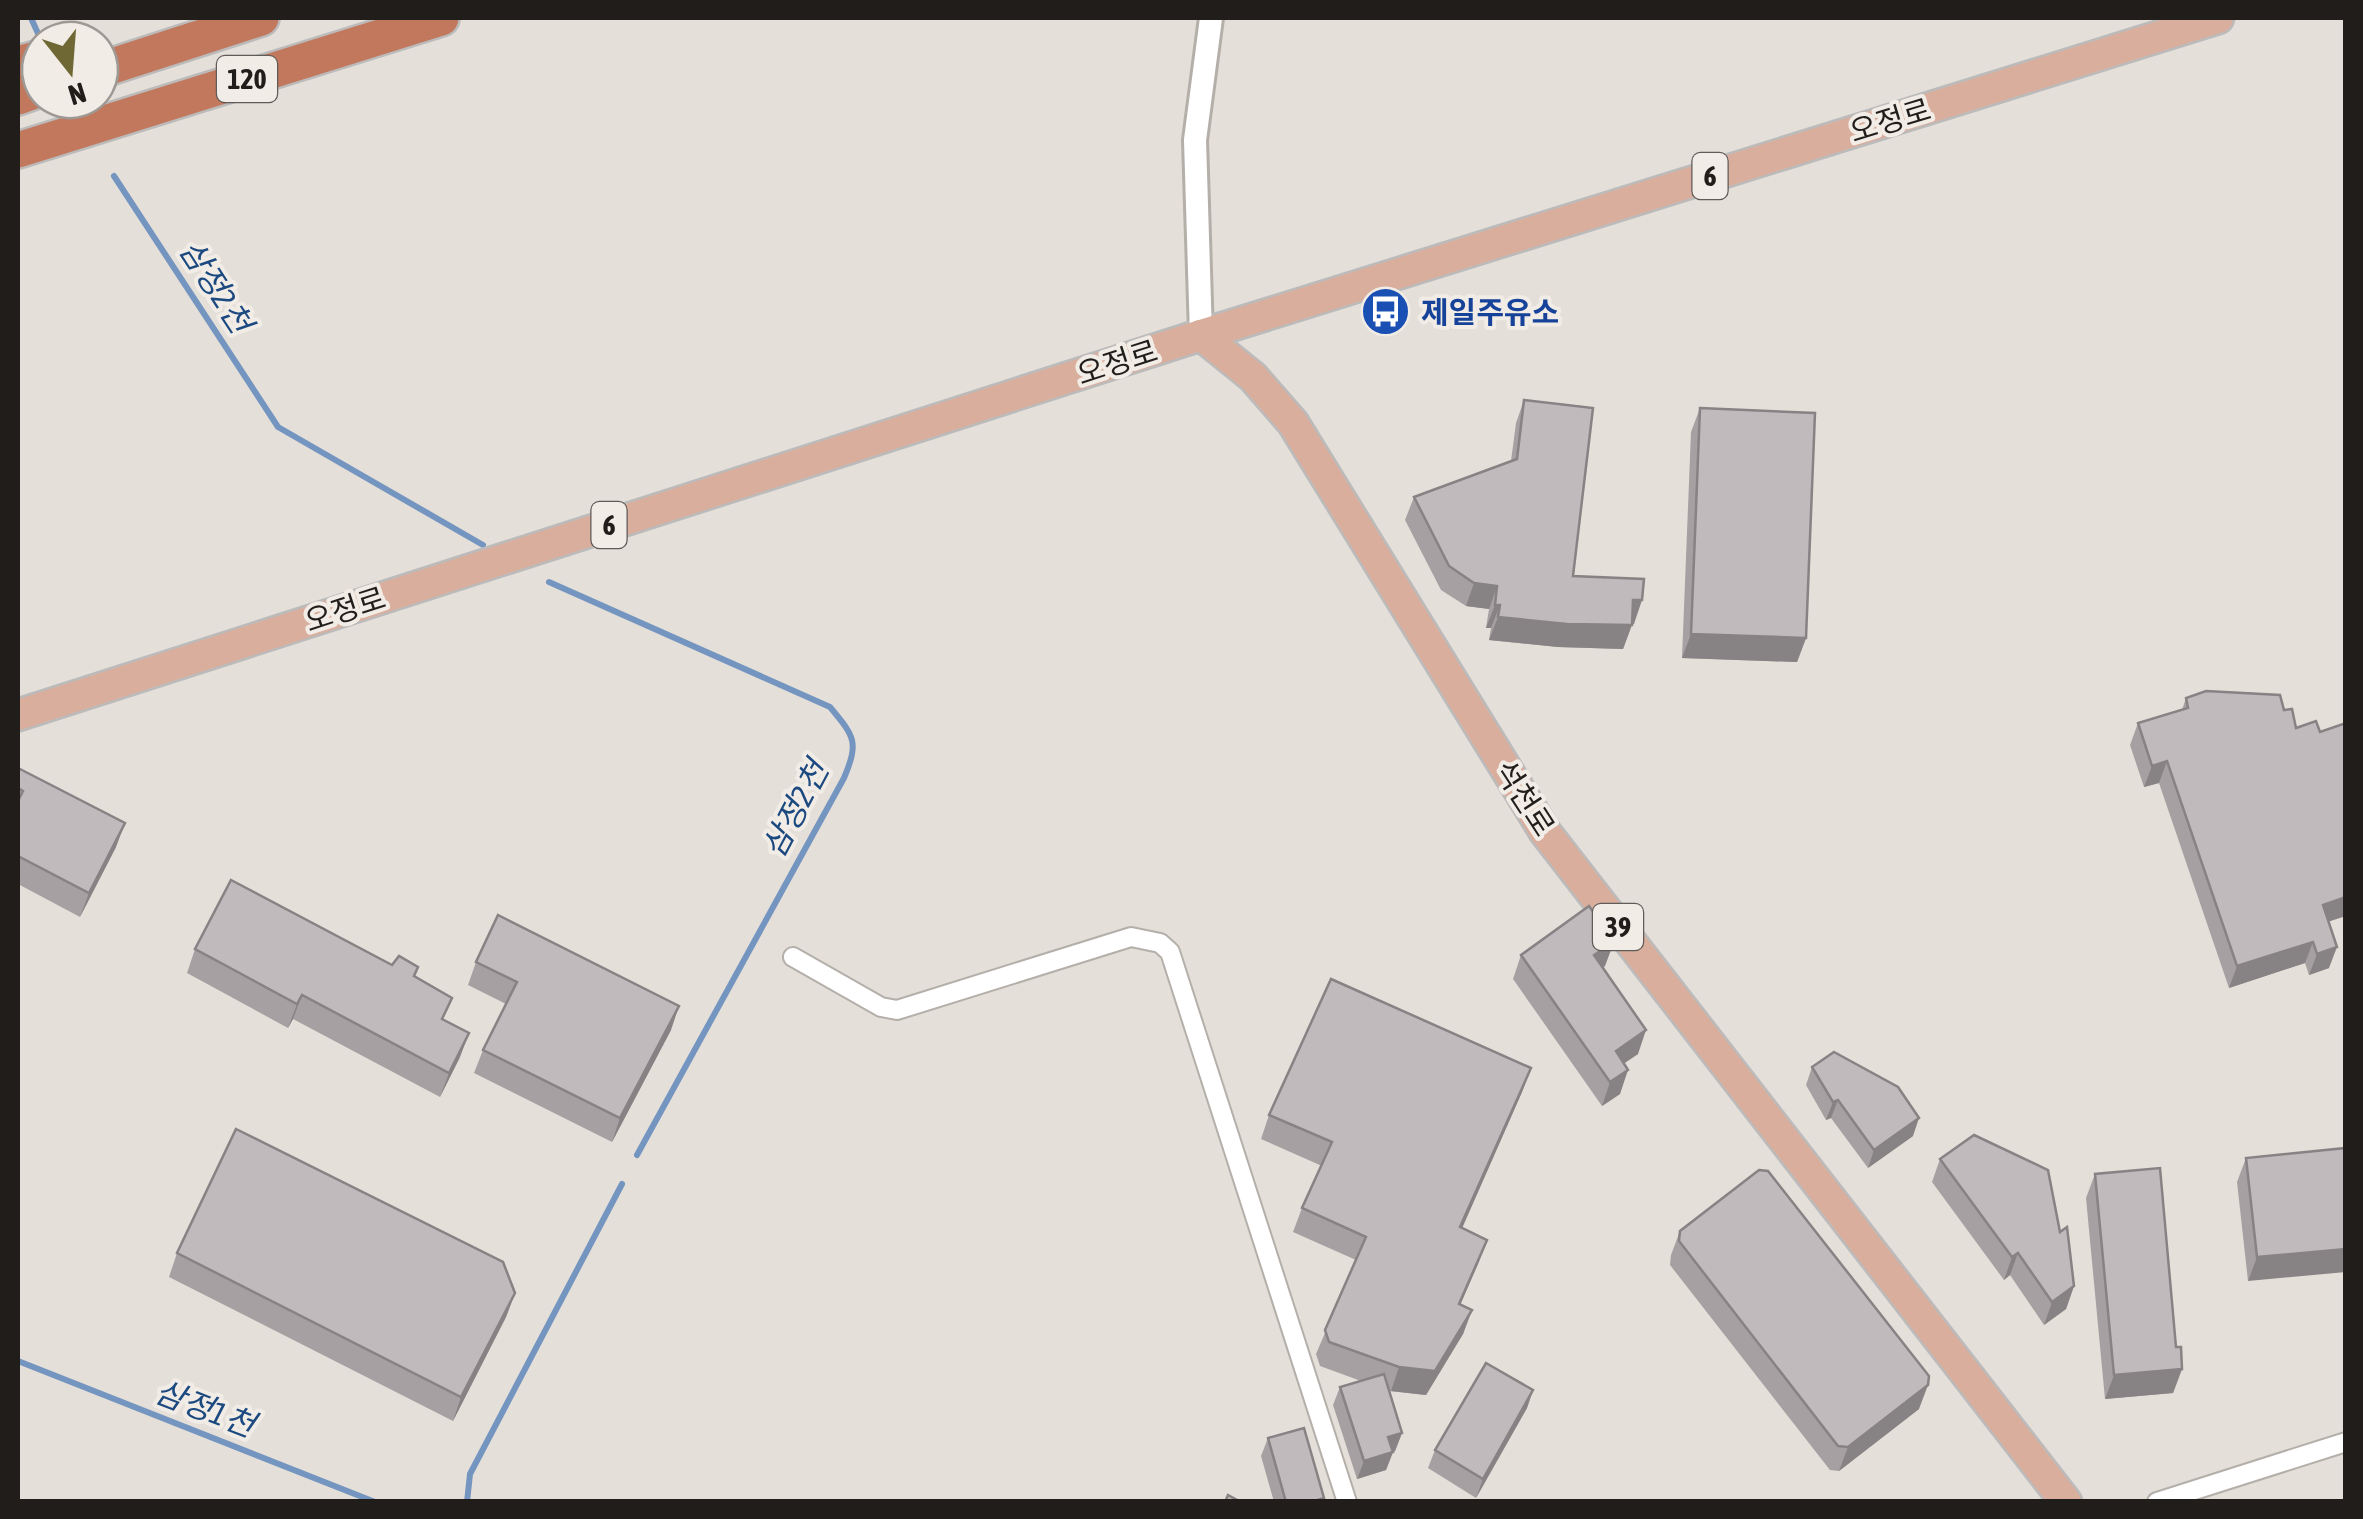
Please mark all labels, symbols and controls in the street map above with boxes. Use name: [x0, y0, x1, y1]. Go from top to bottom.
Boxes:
north arrow: [20, 20, 120, 120]
road number: 120: [217, 56, 277, 102]
text: N: [65, 76, 90, 112]
street label: 오정로: [1845, 92, 1935, 148]
road number: 6: [1692, 153, 1728, 199]
water label: 삼정2천: [172, 233, 262, 342]
bus stop icon: 제일주유소: [1360, 286, 1412, 338]
place label: 제일주유소: [1421, 295, 1559, 329]
street label: 오정로: [1072, 333, 1162, 391]
road number: 6: [592, 502, 626, 548]
street label: 오정로: [300, 580, 390, 638]
water label: 삼정2천: [754, 752, 837, 863]
street label: 석천로: [1488, 754, 1562, 842]
road number: 39: [1593, 904, 1643, 950]
water label: 삼정1천: [150, 1372, 263, 1445]

